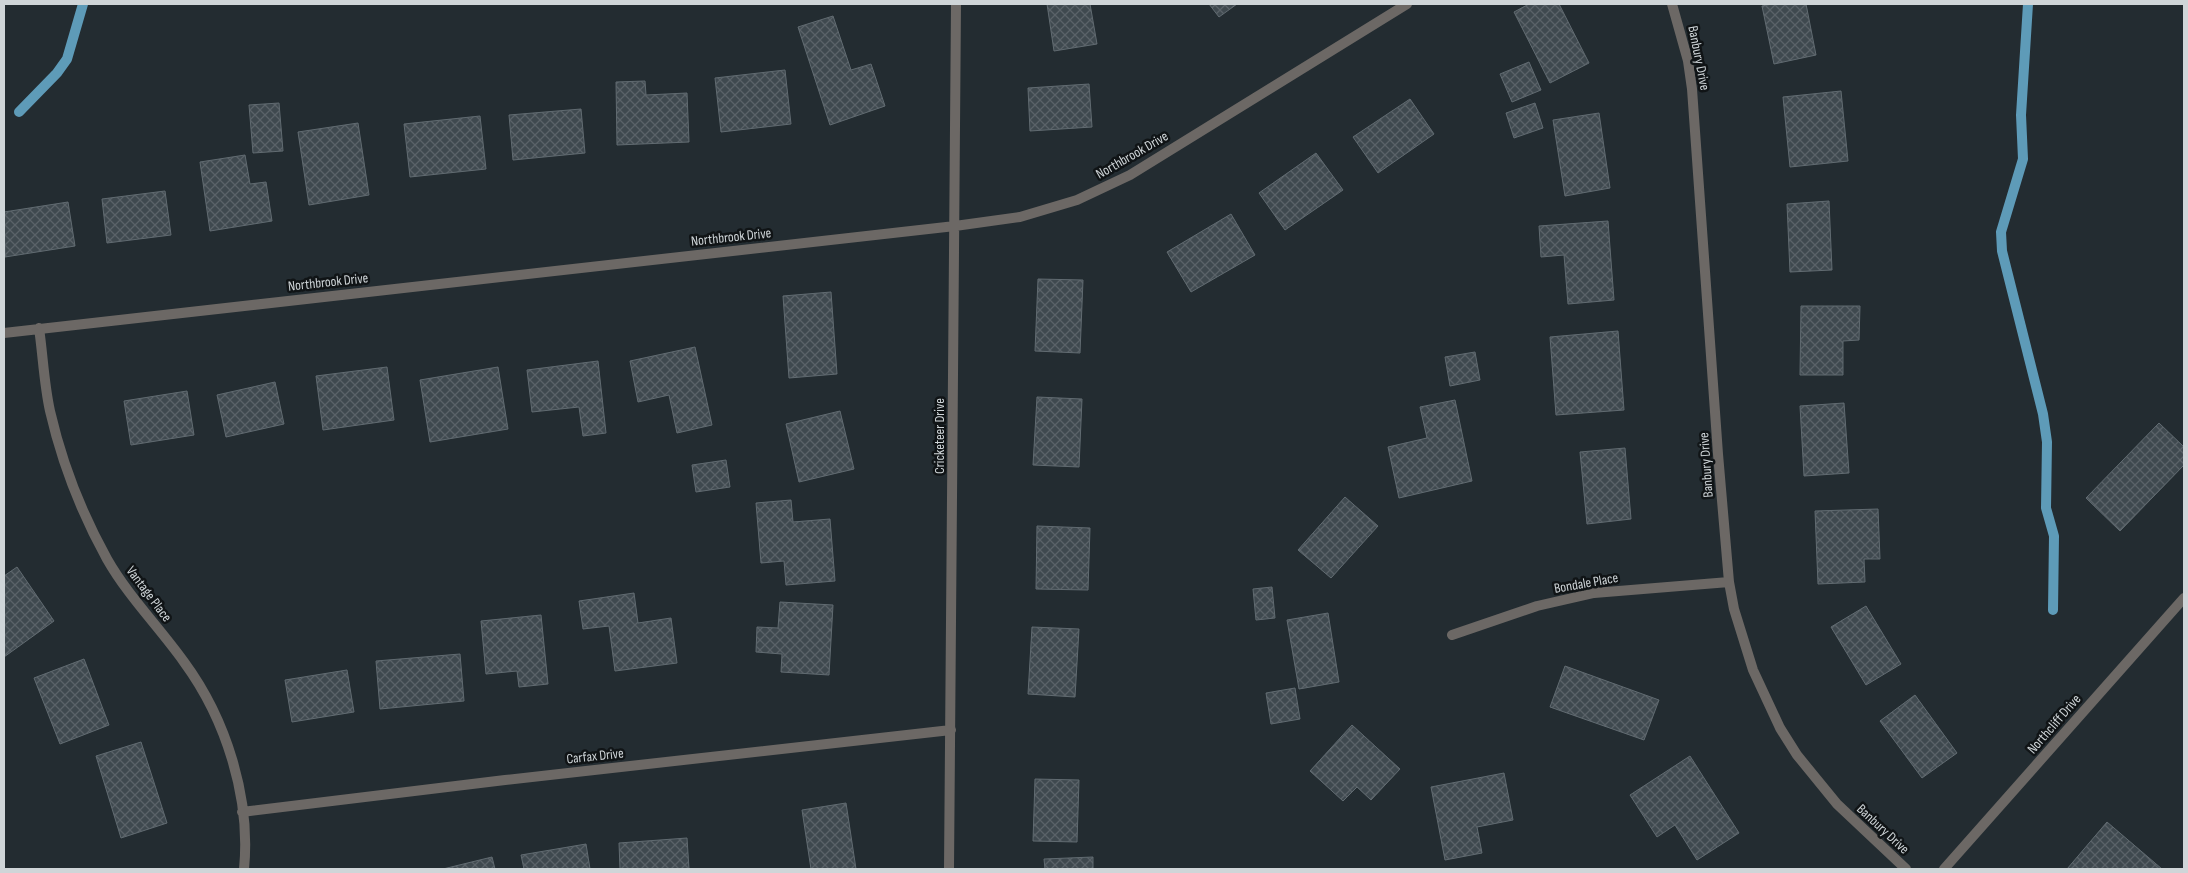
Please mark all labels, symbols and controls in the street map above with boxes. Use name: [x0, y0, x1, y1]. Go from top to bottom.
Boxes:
street label: Banbury Drive: [1684, 24, 1714, 92]
street label: Northbrook Drive: [1093, 127, 1171, 183]
street label: Northbrook Drive: [690, 224, 772, 250]
street label: Northbrook Drive: [287, 269, 369, 295]
street label: Cricketeer Drive: [931, 398, 948, 474]
street label: Banbury Drive: [1695, 432, 1717, 498]
street label: Vantage Place: [123, 563, 175, 625]
street label: Bondale Place: [1553, 569, 1619, 597]
street label: Northcliff Drive: [2024, 691, 2084, 757]
street label: Carfax Drive: [566, 745, 624, 767]
street label: Banbury Drive: [1853, 800, 1913, 858]

